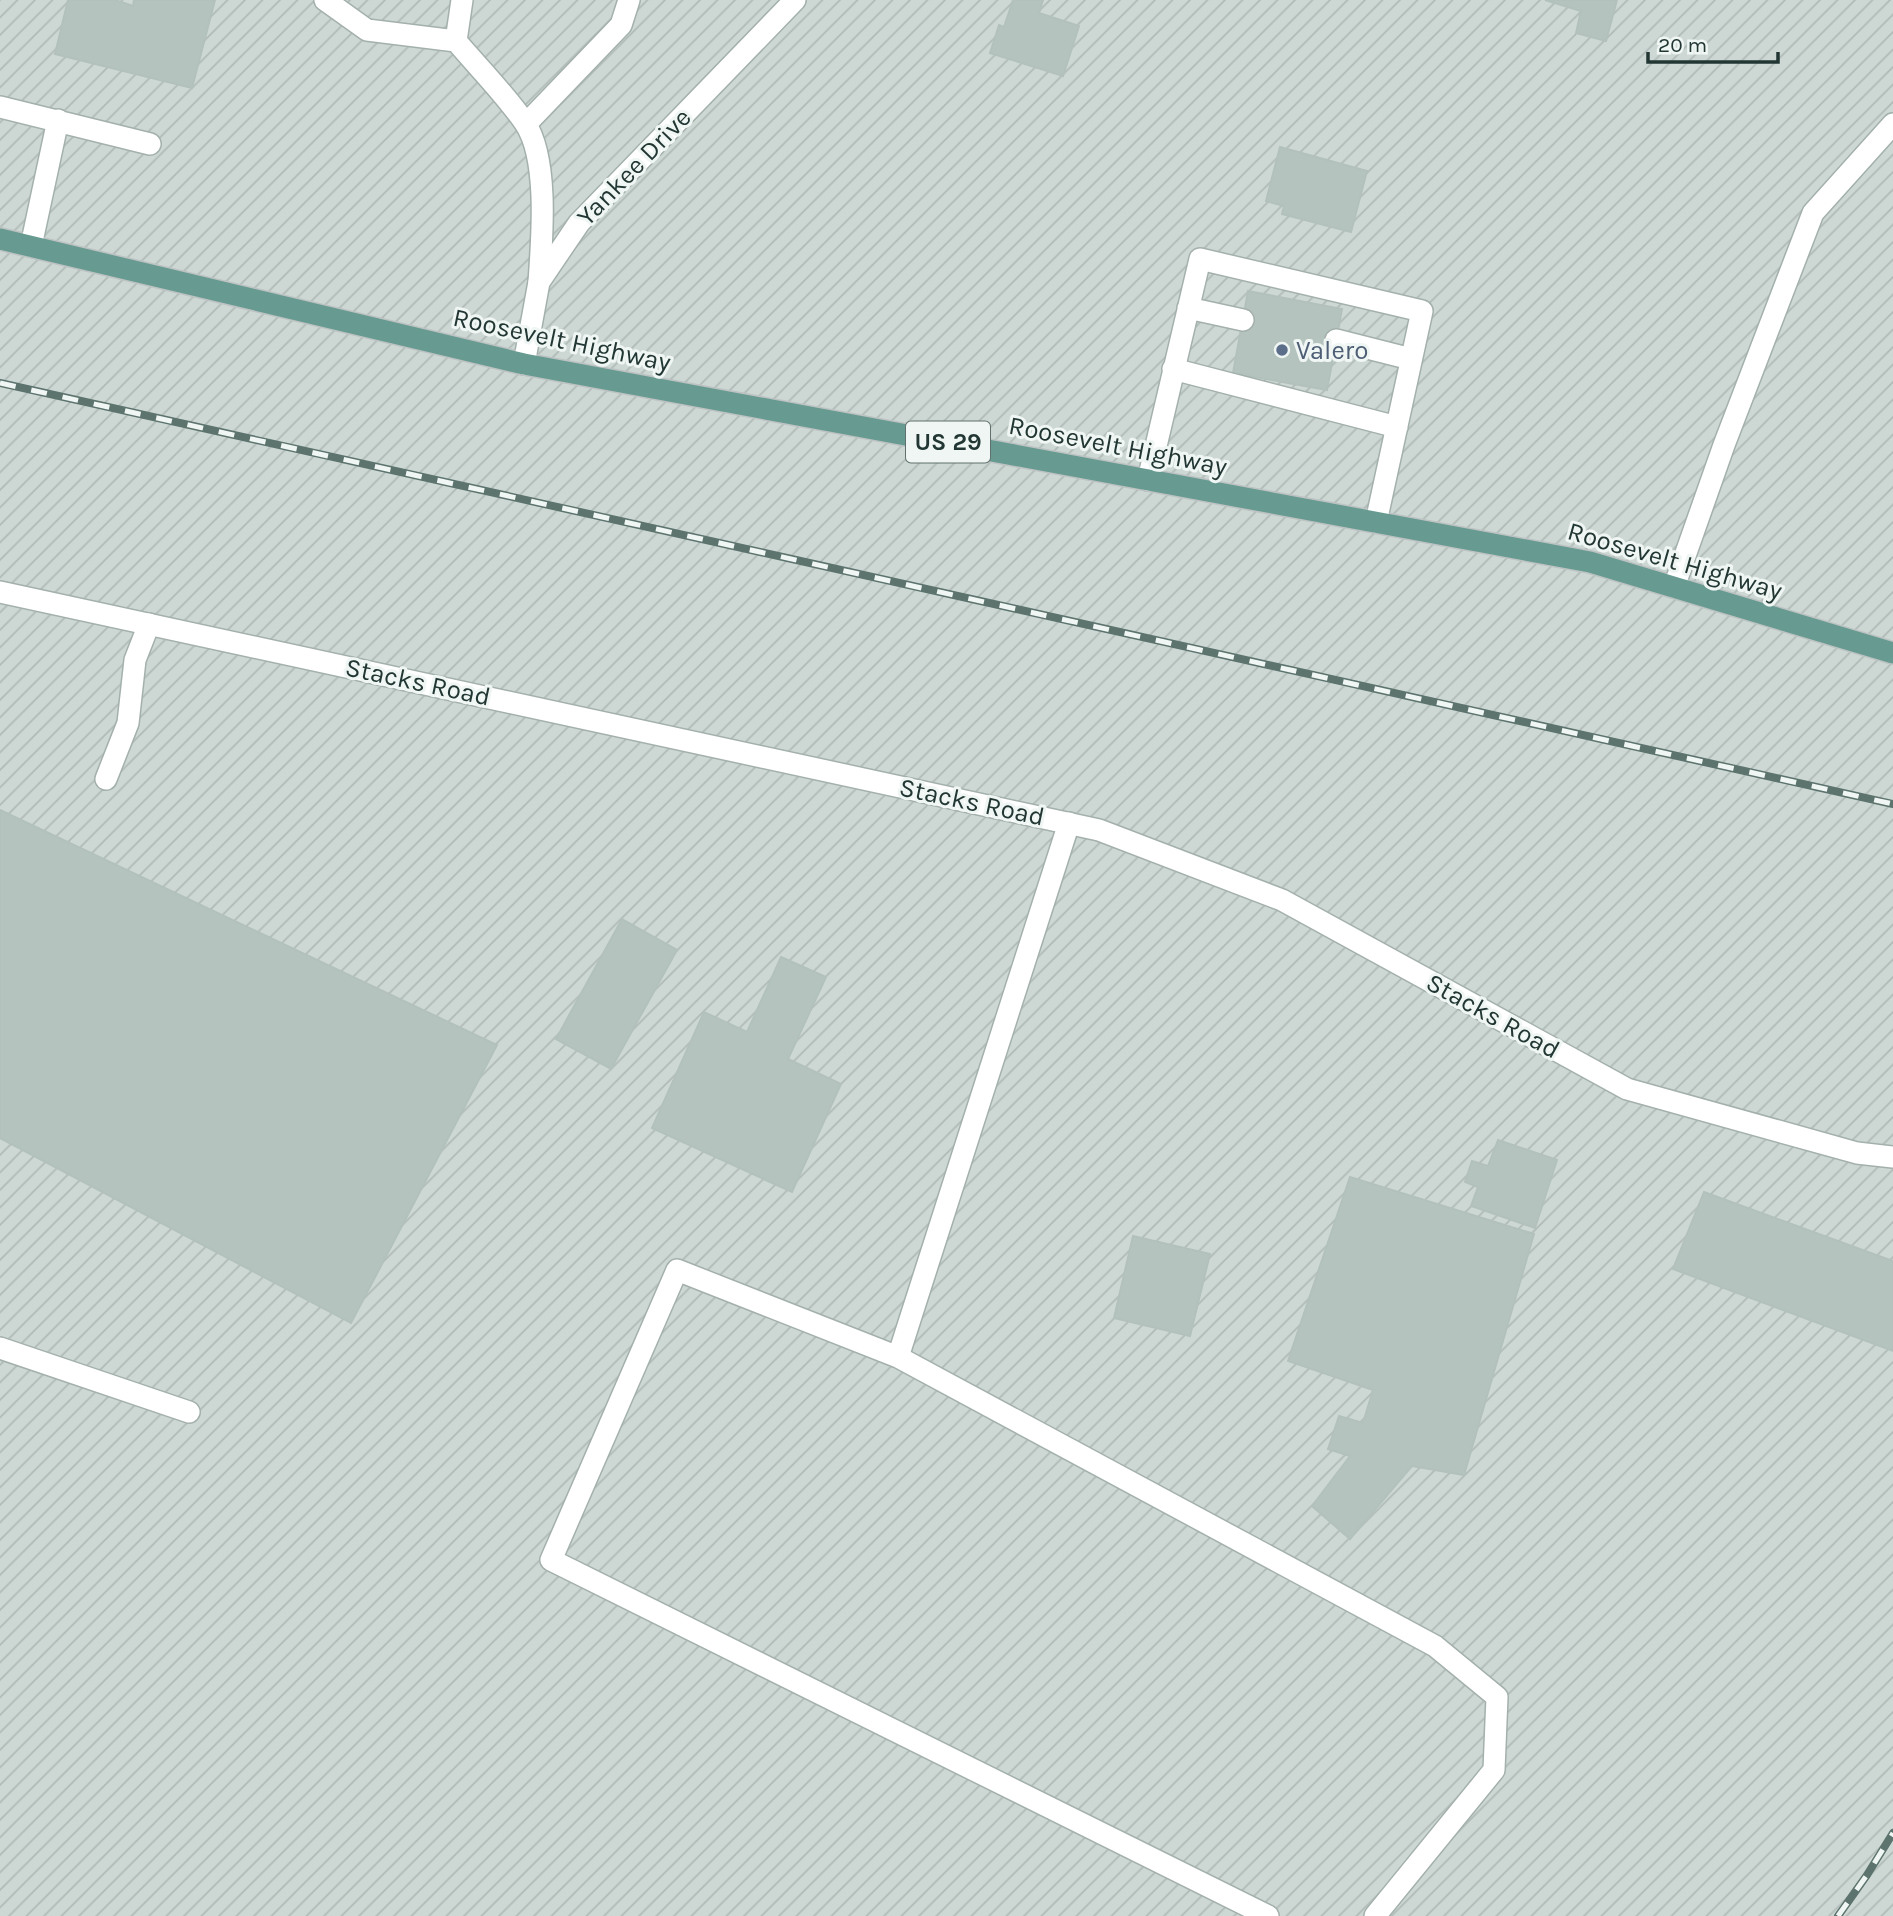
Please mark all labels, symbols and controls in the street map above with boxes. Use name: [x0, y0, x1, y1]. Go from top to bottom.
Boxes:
scale bar: [1648, 21, 1778, 65]
text: 20 m: [1658, 33, 1707, 57]
street label: Yankee Drive: [570, 102, 698, 232]
street label: Roosevelt Highway: [450, 302, 674, 378]
place label: Valero: [1296, 335, 1368, 366]
marker: Valero: [1274, 342, 1290, 358]
street label: Roosevelt Highway: [1006, 410, 1230, 482]
road number: US 29: [906, 422, 990, 462]
street label: Roosevelt Highway: [1564, 516, 1786, 606]
street label: Stacks Road: [343, 651, 493, 713]
street label: Stacks Road: [897, 771, 1047, 833]
street label: Stacks Road: [1421, 967, 1565, 1065]

